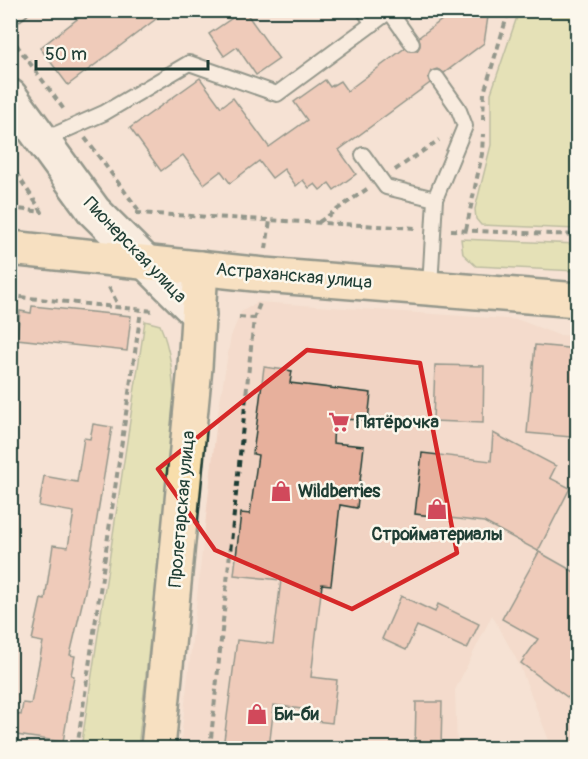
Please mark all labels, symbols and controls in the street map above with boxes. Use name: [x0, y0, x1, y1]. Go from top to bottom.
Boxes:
scale bar: [36, 33, 208, 71]
text: 50 m: [45, 43, 87, 66]
street label: Пионерская улица: [79, 192, 191, 308]
street label: Астраханская улица: [215, 258, 373, 294]
supermarket icon: Пятёрочка: [327, 410, 351, 434]
place label: Пятёрочка: [356, 411, 440, 434]
street label: Пролетарская улица: [164, 430, 200, 588]
shop icon: Wildberries: [269, 479, 293, 503]
place label: Wildberries: [298, 480, 381, 503]
shop icon: Стройматериалы: [425, 497, 449, 521]
place label: Стройматериалы: [372, 523, 502, 546]
shop icon: Би-би: [245, 702, 269, 726]
place label: Би-би: [274, 703, 319, 726]

